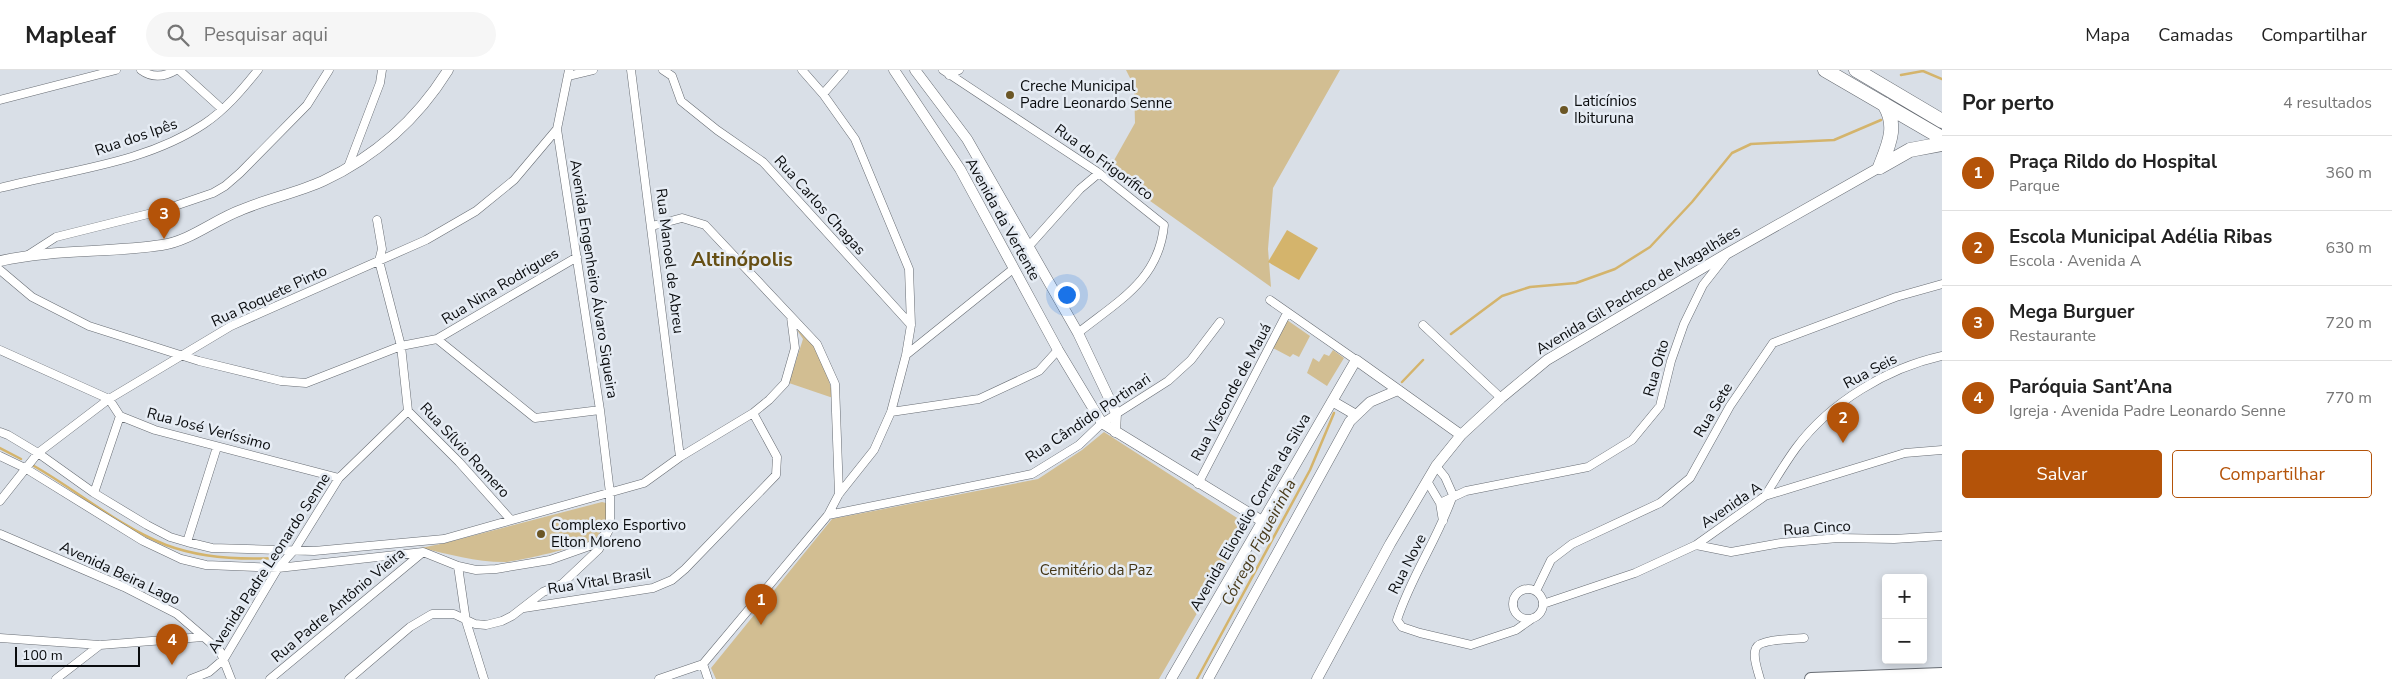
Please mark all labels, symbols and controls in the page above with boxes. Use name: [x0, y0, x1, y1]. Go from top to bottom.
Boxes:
search box: [146, 12, 496, 57]
text: Mapleaf: [25, 19, 116, 51]
icon: search: [164, 21, 192, 49]
text: Pesquisar aqui: [204, 22, 328, 48]
text: Mapa: [2085, 23, 2130, 47]
text: Camadas: [2158, 23, 2233, 47]
text: Compartilhar: [2261, 23, 2367, 47]
place label: Creche Municipal Padre Leonardo Senne: [1020, 76, 1172, 113]
marker: Creche Municipal Padre Leonardo Senne: [1004, 89, 1016, 101]
text: Por perto: [1962, 89, 2054, 117]
place label: Laticínios Ibituruna: [1574, 91, 1637, 128]
text: 4 resultados: [2283, 92, 2372, 114]
marker: Laticínios Ibituruna: [1558, 104, 1570, 116]
street label: Rua dos Ipês: [92, 114, 180, 160]
street label: Rua do Frigorífico: [1051, 119, 1157, 205]
text: Praça Rildo do Hospital: [2009, 149, 2217, 175]
street label: Rua Carlos Chagas: [770, 151, 870, 259]
street label: Avenida da Vertente: [961, 154, 1045, 284]
street label: Avenida Engenheiro Álvaro Siqueira: [565, 158, 623, 400]
text: 1: [1973, 162, 1983, 184]
text: 360 m: [2325, 162, 2372, 184]
text: Parque: [2009, 175, 2060, 197]
street label: Rua Manoel de Abreu: [651, 187, 689, 335]
pin: 3: [148, 198, 180, 239]
street label: Avenida Gil Pacheco de Magalhães: [1532, 221, 1744, 359]
text: Escola Municipal Adélia Ribas: [2009, 224, 2272, 250]
text: 2: [1973, 237, 1983, 259]
text: 630 m: [2325, 237, 2372, 259]
street label: Rua Nina Rodrigues: [438, 243, 562, 329]
district label: Altinópolis: [691, 246, 793, 273]
text: Escola · Avenida A: [2009, 250, 2141, 272]
street label: Rua Roquete Pinto: [208, 260, 330, 332]
your location: [1054, 282, 1080, 308]
text: Mega Burguer: [2009, 299, 2134, 325]
text: 3: [1973, 312, 1983, 334]
text: 720 m: [2325, 312, 2372, 334]
street label: Rua Visconde de Mauá: [1186, 320, 1276, 464]
text: Restaurante: [2009, 325, 2096, 347]
street label: Rua Oito: [1638, 337, 1674, 399]
street label: Rua Seis: [1840, 349, 1900, 393]
street label: Rua Cândido Portinari: [1021, 369, 1155, 467]
text: Paróquia Sant’Ana: [2009, 374, 2172, 400]
street label: Rua Sete: [1689, 379, 1737, 441]
text: 4: [1973, 387, 1983, 409]
text: 770 m: [2325, 387, 2372, 409]
street label: Rua Sílvio Romero: [416, 398, 514, 502]
text: Igreja · Avenida Padre Leonardo Senne: [2009, 400, 2286, 422]
pin: 2: [1827, 402, 1859, 443]
street label: Rua José Veríssimo: [145, 403, 273, 455]
street label: Avenida Elionélio Correia da Silva: [1185, 409, 1315, 615]
button: Salvar: [1962, 450, 2162, 498]
button: Compartilhar: [2172, 450, 2372, 498]
street label: Avenida Padre Leonardo Senne: [203, 469, 335, 657]
water label: Córrego Figueirinha: [1216, 475, 1302, 610]
street label: Avenida A: [1697, 477, 1766, 533]
place label: Complexo Esportivo Elton Moreno: [551, 515, 686, 552]
street label: Rua Cinco: [1783, 516, 1851, 540]
marker: Complexo Esportivo Elton Moreno: [535, 528, 547, 540]
street label: Rua Nove: [1383, 530, 1431, 598]
street label: Avenida Beira Lago: [57, 536, 183, 610]
street label: Rua Padre Antônio Vieira: [267, 543, 409, 667]
park label: Cemitério da Paz: [1040, 560, 1152, 580]
street label: Rua Vital Brasil: [546, 563, 653, 599]
map controls: [1882, 574, 1927, 664]
button: +: [1882, 574, 1927, 619]
pin: 1: [745, 584, 777, 625]
button: −: [1882, 619, 1927, 664]
pin: 4: [156, 624, 188, 665]
scale bar: [15, 644, 140, 667]
text: 100 m: [22, 646, 63, 665]

